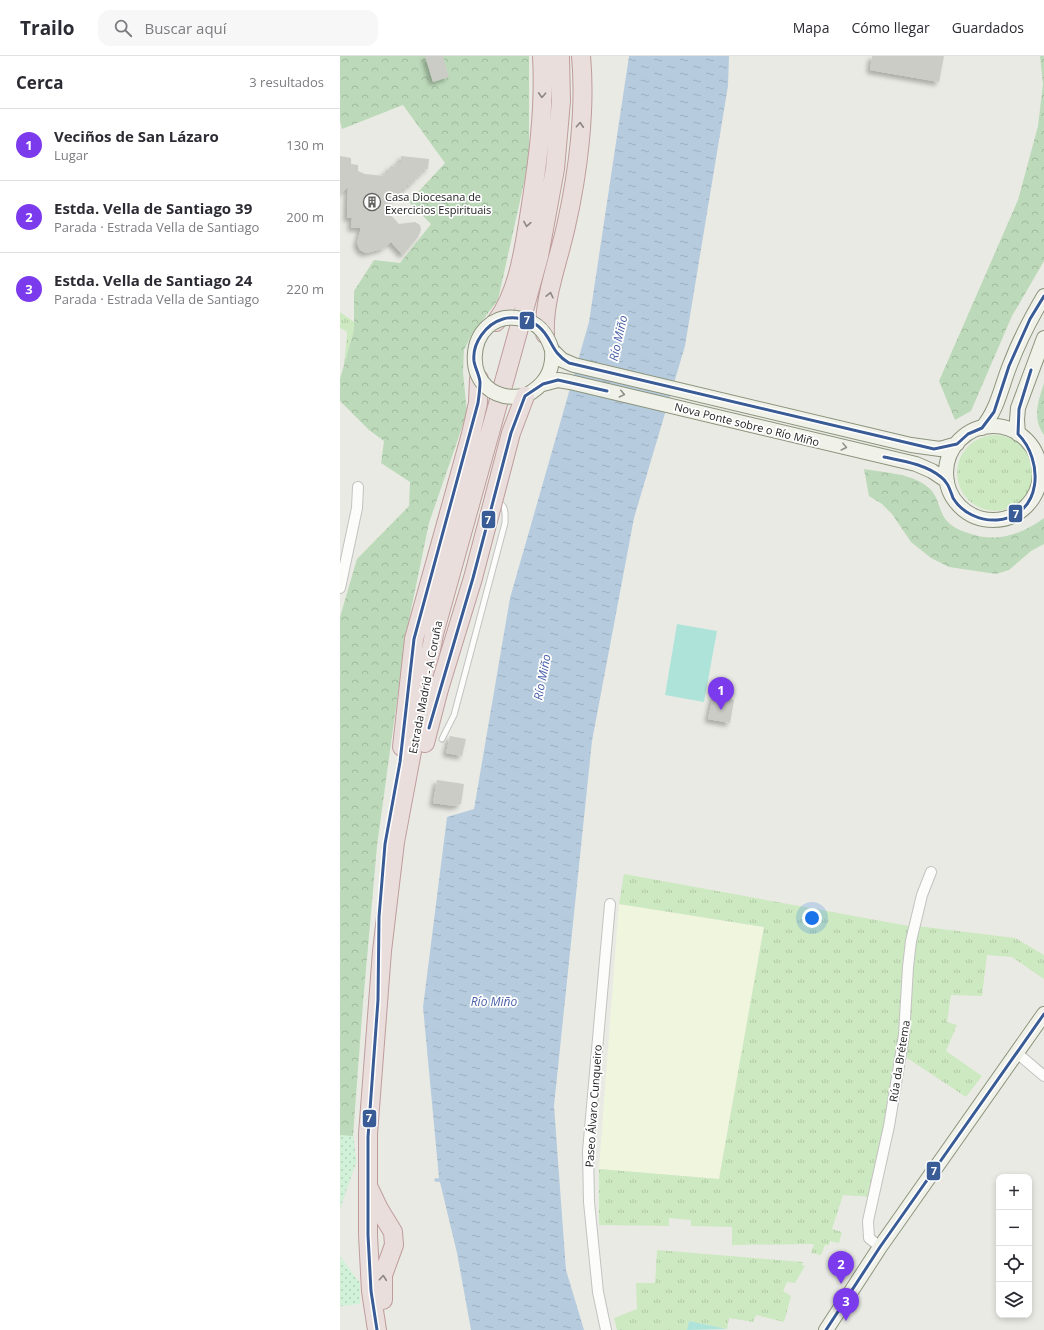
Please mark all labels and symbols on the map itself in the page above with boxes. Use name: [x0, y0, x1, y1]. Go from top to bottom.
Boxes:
one-way arrow: [538, 92, 546, 98]
one-way arrow: [575, 122, 584, 128]
place label: Casa Diocesana de Exercicios Espirituais: [385, 189, 491, 217]
building icon: Casa Diocesana de Exercicios Espirituais: [362, 192, 382, 212]
one-way arrow: [524, 221, 532, 227]
one-way arrow: [545, 292, 553, 298]
line badge: 7: [519, 311, 535, 330]
text: 7: [524, 312, 530, 327]
water label: Río Miño: [604, 313, 632, 363]
one-way arrow: [619, 390, 625, 398]
street label: Nova Ponte sobre o Río Miño: [673, 399, 821, 449]
one-way arrow: [840, 443, 847, 451]
line badge: 7: [1008, 504, 1023, 523]
text: 7: [1013, 506, 1019, 521]
line badge: 7: [481, 510, 496, 529]
text: 7: [485, 512, 491, 527]
street label: Estrada Madrid - A Coruña: [405, 619, 445, 755]
water label: Río Miño: [529, 652, 555, 701]
pin: 1: [708, 677, 734, 710]
your location: [802, 908, 822, 928]
water label: Río Miño: [471, 993, 517, 1010]
street label: Rúa da Brétema: [885, 1019, 913, 1103]
street label: Paseo Álvaro Cunqueiro: [581, 1044, 605, 1168]
line badge: 7: [362, 1109, 377, 1128]
text: 7: [366, 1110, 372, 1125]
line badge: 7: [926, 1161, 941, 1181]
text: 7: [931, 1163, 937, 1178]
pin: 2: [828, 1251, 854, 1284]
one-way arrow: [379, 1275, 388, 1281]
pin: 3: [833, 1288, 859, 1321]

